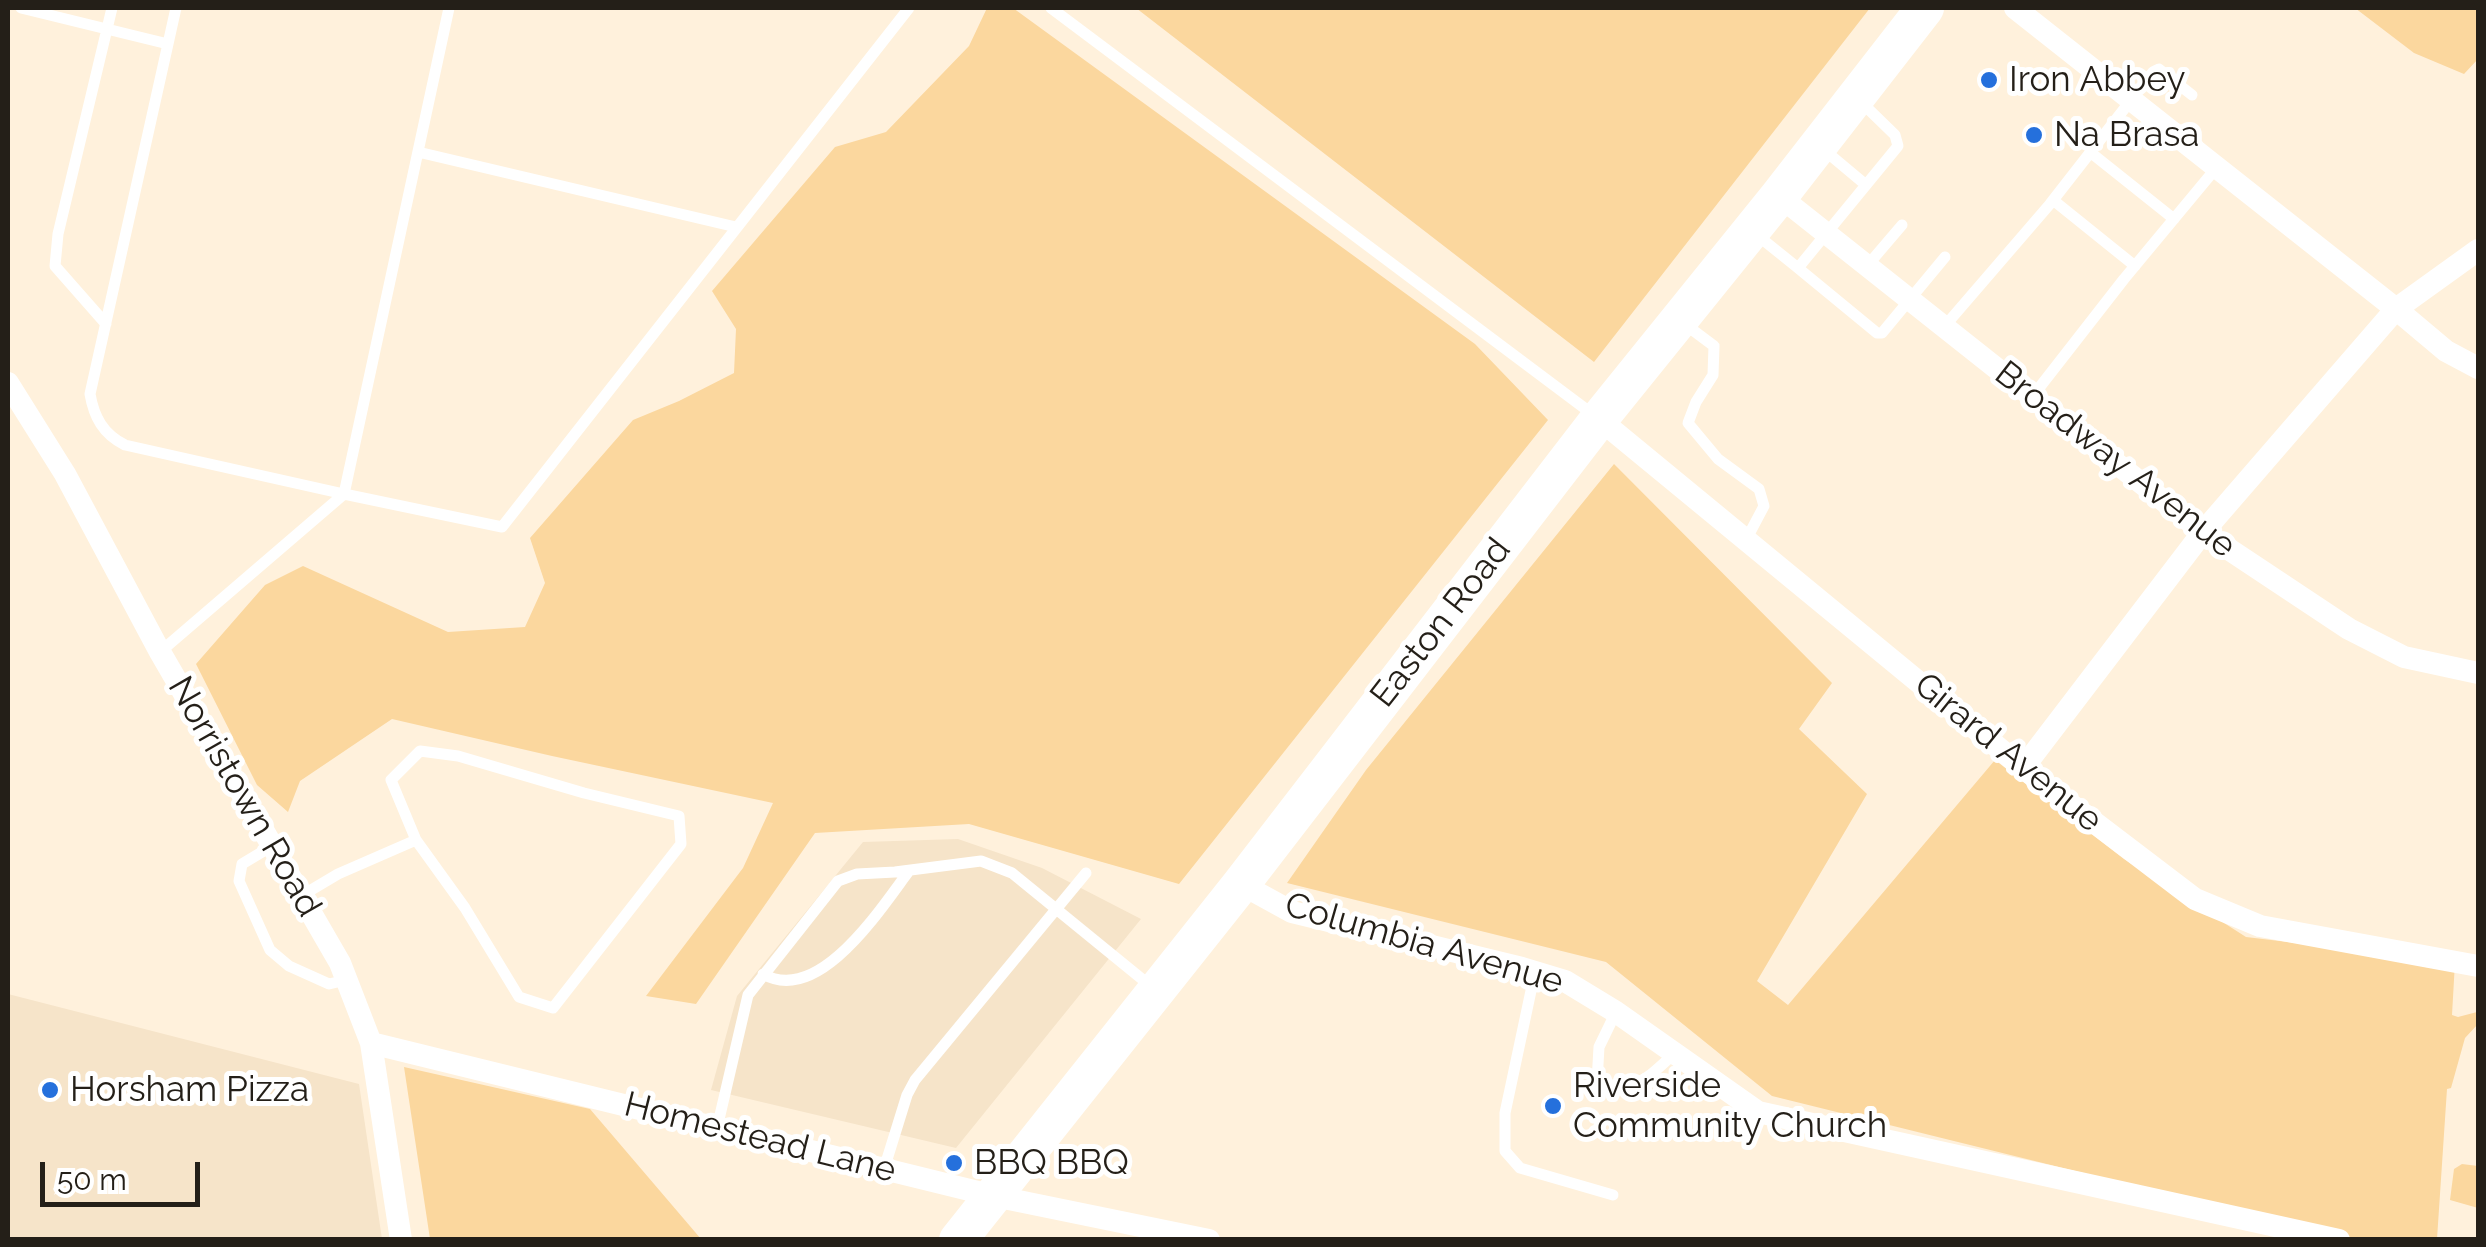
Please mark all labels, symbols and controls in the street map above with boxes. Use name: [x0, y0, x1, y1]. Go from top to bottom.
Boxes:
place label: Iron Abbey: [2009, 59, 2185, 101]
marker: Iron Abbey: [1978, 69, 2000, 91]
place label: Na Brasa: [2054, 114, 2199, 156]
marker: Na Brasa: [2023, 124, 2045, 146]
street label: Broadway Avenue: [1986, 353, 2244, 567]
street label: Easton Road: [1362, 530, 1520, 716]
street label: Girard Avenue: [1906, 665, 2110, 841]
street label: Norristown Road: [158, 670, 330, 924]
street label: Columbia Avenue: [1280, 884, 1568, 1004]
place label: Riverside Community Church: [1573, 1065, 1887, 1147]
place label: Horsham Pizza: [70, 1069, 309, 1111]
marker: Horsham Pizza: [39, 1079, 61, 1101]
street label: Homestead Lane: [620, 1084, 900, 1192]
marker: Riverside Community Church: [1542, 1095, 1564, 1117]
scale bar: [45, 1142, 205, 1204]
place label: BBQ BBQ: [974, 1142, 1129, 1184]
marker: BBQ BBQ: [943, 1152, 965, 1174]
text: 50 m: [57, 1162, 127, 1197]

